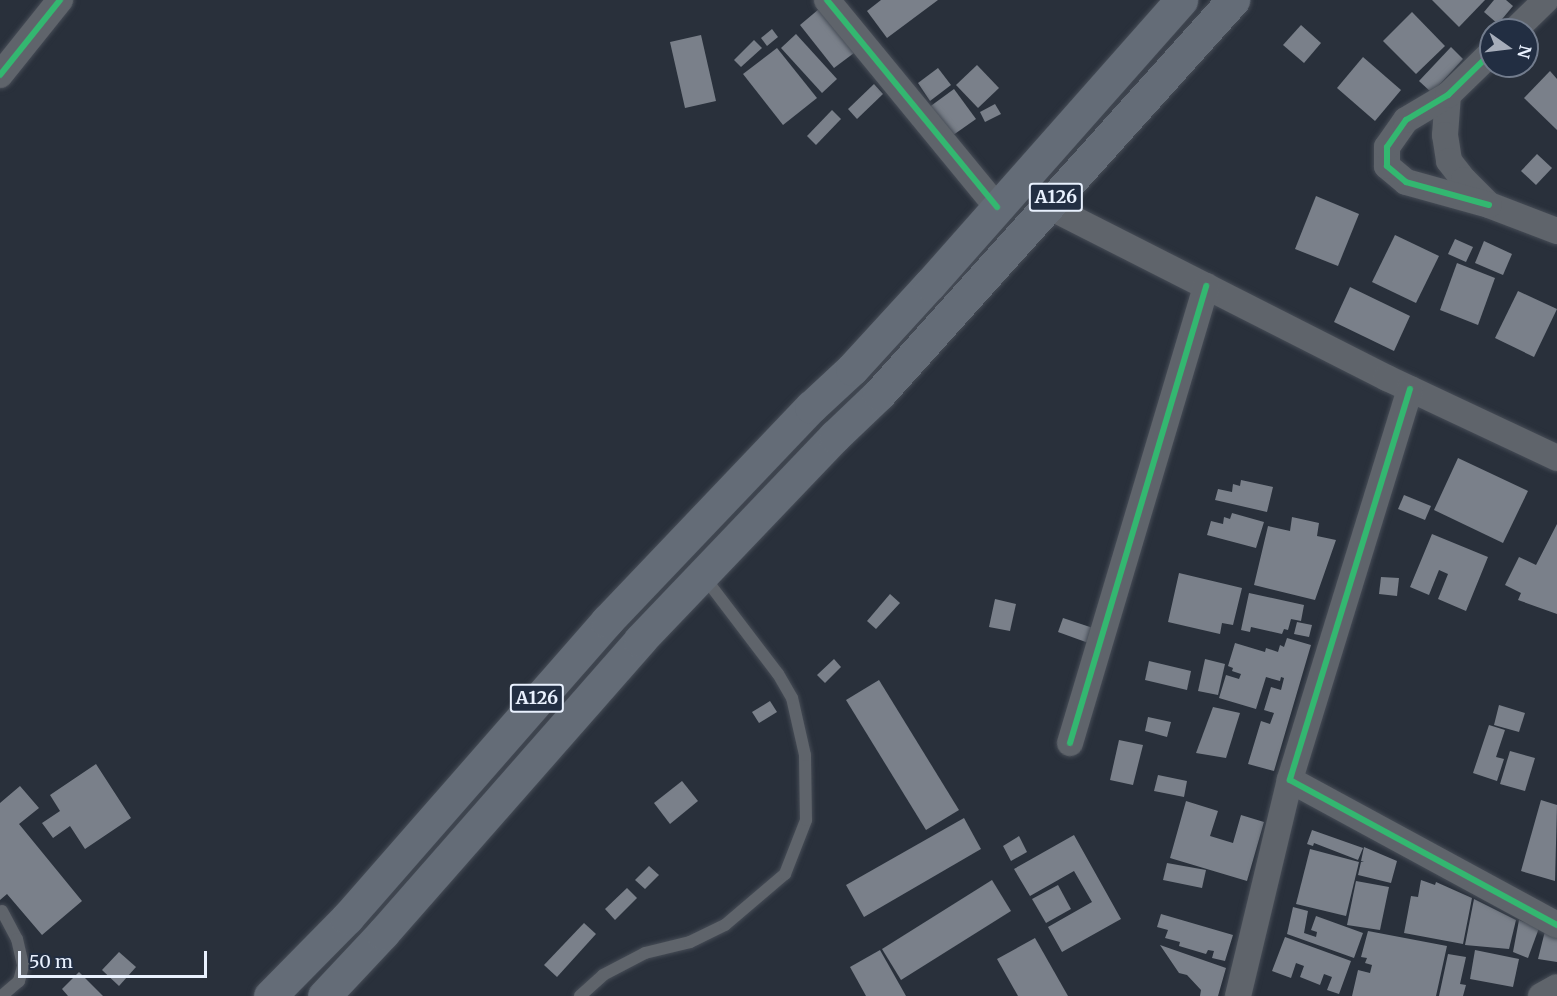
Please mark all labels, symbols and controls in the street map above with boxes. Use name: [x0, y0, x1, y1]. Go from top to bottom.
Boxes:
north arrow: [1479, 18, 1539, 78]
text: N: [1513, 43, 1536, 60]
road number: A126: [1028, 182, 1084, 212]
road number: A126: [508, 683, 566, 713]
scale bar: [21, 939, 210, 977]
text: 50 m: [29, 950, 73, 973]

